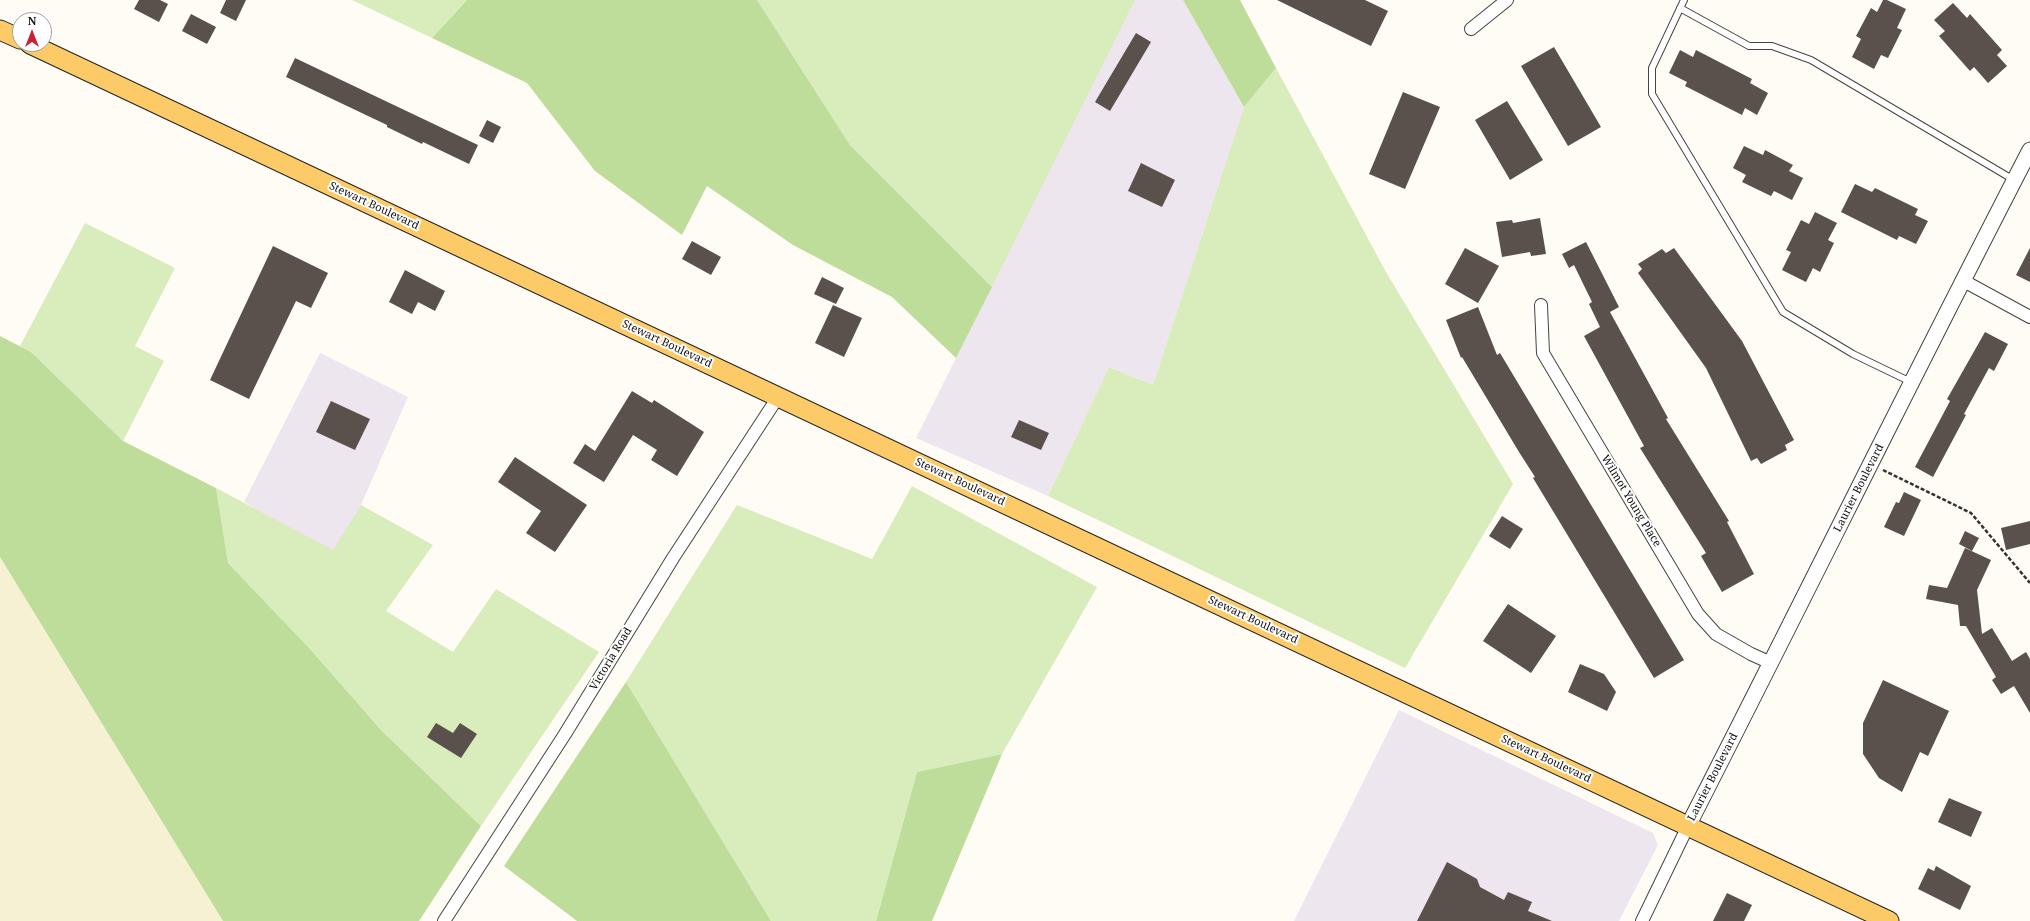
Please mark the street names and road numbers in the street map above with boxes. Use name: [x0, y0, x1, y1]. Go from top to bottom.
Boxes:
street label: Stewart Boulevard: [327, 179, 421, 233]
street label: Stewart Boulevard: [620, 317, 714, 371]
street label: Laurier Boulevard: [1831, 442, 1887, 534]
street label: Wilmot Young Place: [1598, 453, 1664, 549]
street label: Stewart Boulevard: [913, 455, 1007, 509]
street label: Stewart Boulevard: [1206, 593, 1300, 647]
street label: Victoria Road: [587, 625, 635, 693]
street label: Laurier Boulevard: [1685, 731, 1741, 823]
street label: Stewart Boulevard: [1499, 732, 1593, 786]

